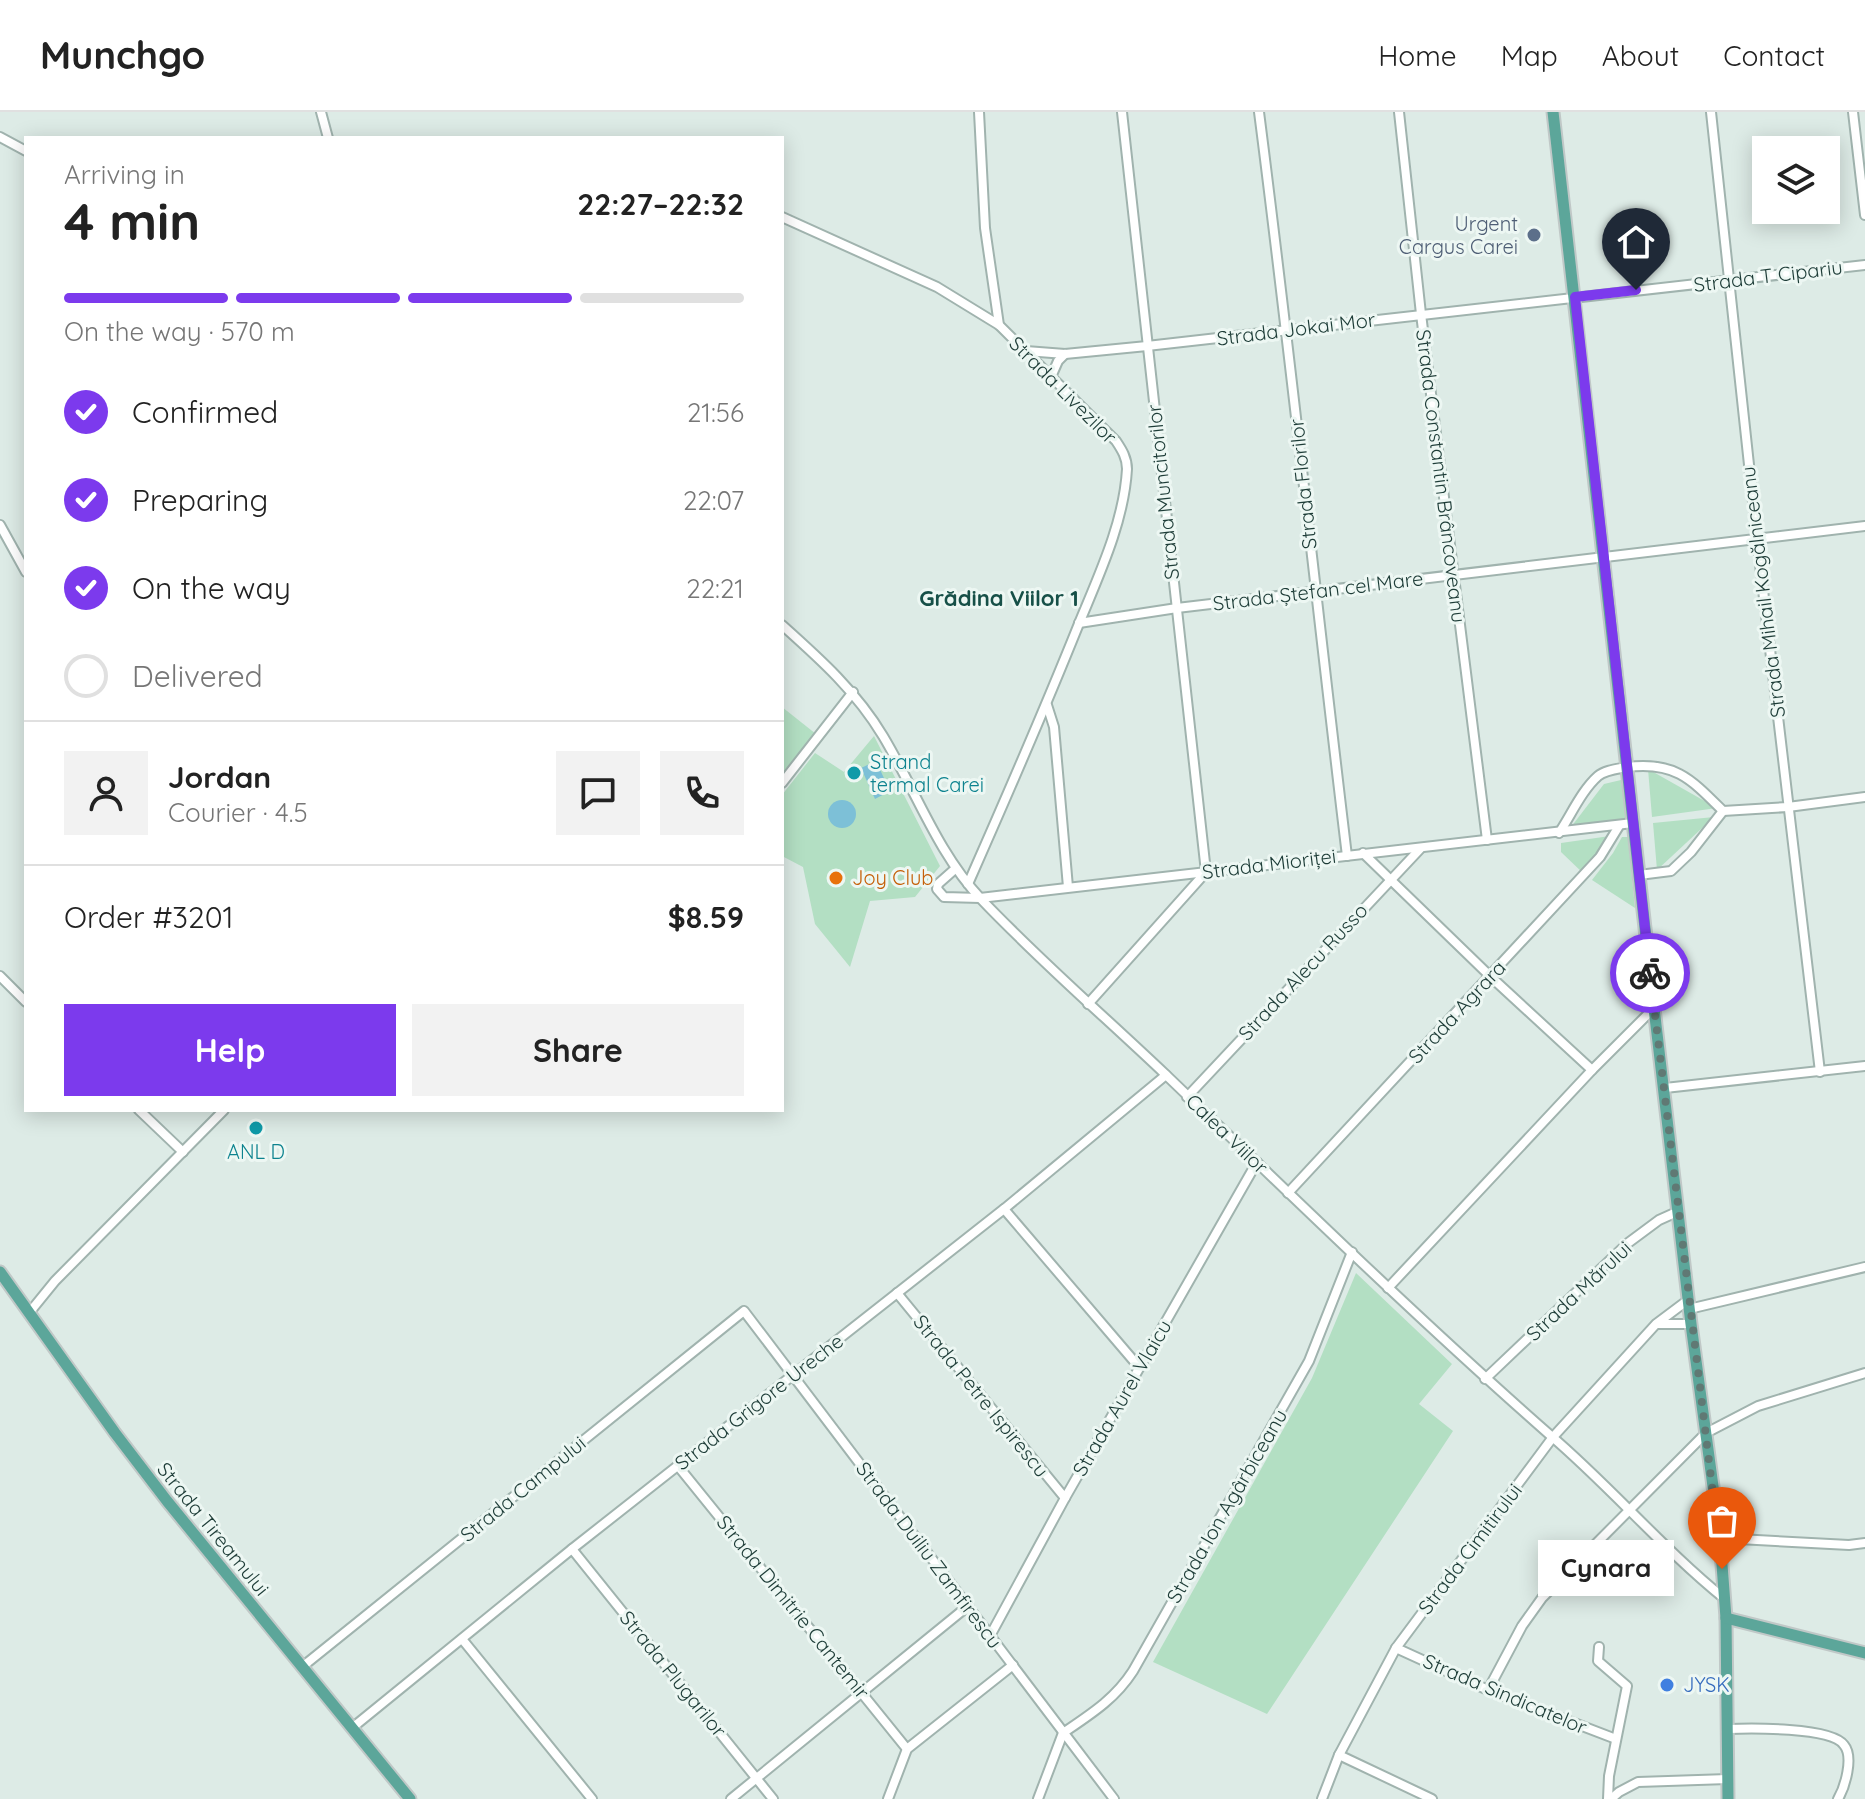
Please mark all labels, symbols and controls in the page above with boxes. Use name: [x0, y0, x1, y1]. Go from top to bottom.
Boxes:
text: Munchgo: [40, 31, 205, 79]
text: Home: [1378, 38, 1457, 73]
text: Map: [1501, 38, 1558, 73]
text: About: [1602, 38, 1679, 73]
text: Contact: [1723, 38, 1825, 73]
map controls: [1752, 136, 1840, 224]
button: layers: [1752, 136, 1840, 224]
text: Arriving in: [64, 158, 185, 191]
text: 22:27–22:32: [577, 185, 744, 223]
text: 4 min: [64, 188, 200, 253]
pin: [1602, 208, 1670, 290]
place label: Urgent Cargus Carei: [1399, 211, 1518, 259]
icon: home: [1614, 220, 1658, 264]
marker: Urgent Cargus Carei: [1525, 226, 1543, 244]
street label: Strada T Cipariu: [1692, 254, 1844, 297]
street label: Strada Jokai Mor: [1215, 306, 1377, 351]
text: On the way · 570 m: [64, 315, 295, 348]
street label: Strada Constantin Brâncoveanu: [1411, 328, 1472, 624]
street label: Strada Livezilor: [1004, 331, 1123, 449]
icon: check: [64, 390, 108, 434]
text: Confirmed: [132, 393, 278, 431]
text: 21:56: [687, 396, 744, 429]
street label: Strada Muncitorilor: [1141, 403, 1184, 581]
street label: Strada Florilor: [1283, 417, 1322, 551]
street label: Strada Mihail Kogălniceanu: [1735, 465, 1790, 719]
icon: check: [64, 478, 108, 522]
text: Preparing: [132, 481, 268, 519]
text: 22:07: [683, 484, 744, 517]
street label: Strada Ștefan cel Mare: [1211, 565, 1425, 616]
icon: check: [64, 566, 108, 610]
text: On the way: [132, 569, 291, 607]
text: 22:21: [686, 572, 744, 605]
district label: Grădina Viilor 1: [919, 584, 1079, 612]
text: Delivered: [132, 657, 263, 695]
place label: Strand termal Carei: [870, 749, 984, 797]
button: person: [64, 751, 148, 835]
button: chat: [556, 751, 640, 835]
button: phone: [660, 751, 744, 835]
text: Jordan: [168, 758, 271, 796]
marker: Strand termal Carei: [845, 764, 863, 782]
text: Courier · 4.5: [168, 796, 308, 829]
street label: Strada Mioriței: [1201, 843, 1337, 884]
place label: Joy Club: [852, 865, 933, 890]
marker: Joy Club: [827, 869, 845, 887]
text: Order #3201: [64, 898, 234, 936]
text: $8.59: [668, 898, 744, 936]
street label: Strada Alecu Russo: [1233, 898, 1373, 1045]
courier: [1610, 933, 1690, 1013]
icon: bike: [1628, 951, 1672, 995]
street label: Strada Agrara: [1403, 955, 1511, 1068]
button: Help: [64, 1004, 396, 1096]
button: Share: [412, 1004, 744, 1096]
street label: Calea Viilor: [1181, 1088, 1274, 1179]
marker: ANL D: [247, 1119, 265, 1137]
place label: ANL D: [227, 1139, 285, 1164]
street label: Strada Mărului: [1521, 1235, 1637, 1346]
street label: Strada Petre Ispirescu: [908, 1309, 1055, 1482]
street label: Strada Aurel Vlaicu: [1067, 1315, 1176, 1480]
street label: Strada Grigore Ureche: [669, 1328, 848, 1475]
street label: Strada Ion Agârbiceanu: [1161, 1404, 1292, 1607]
street label: Strada Campului: [455, 1430, 591, 1547]
street label: Strada Duiliu Zamfirescu: [851, 1456, 1008, 1653]
street label: Strada Tireamului: [152, 1457, 275, 1600]
street label: Strada Cimitirului: [1412, 1478, 1527, 1619]
pin: [1688, 1487, 1756, 1569]
icon: bag: [1700, 1499, 1744, 1543]
street label: Strada Dimitrie Cantemir: [712, 1510, 875, 1704]
callout: Cynara: [1538, 1541, 1674, 1597]
text: Cynara: [1561, 1551, 1651, 1584]
street label: Strada Plugarilor: [615, 1605, 732, 1742]
street label: Strada Sindicatelor: [1420, 1648, 1591, 1739]
place label: JYSK: [1683, 1672, 1730, 1697]
marker: JYSK: [1658, 1676, 1676, 1694]

